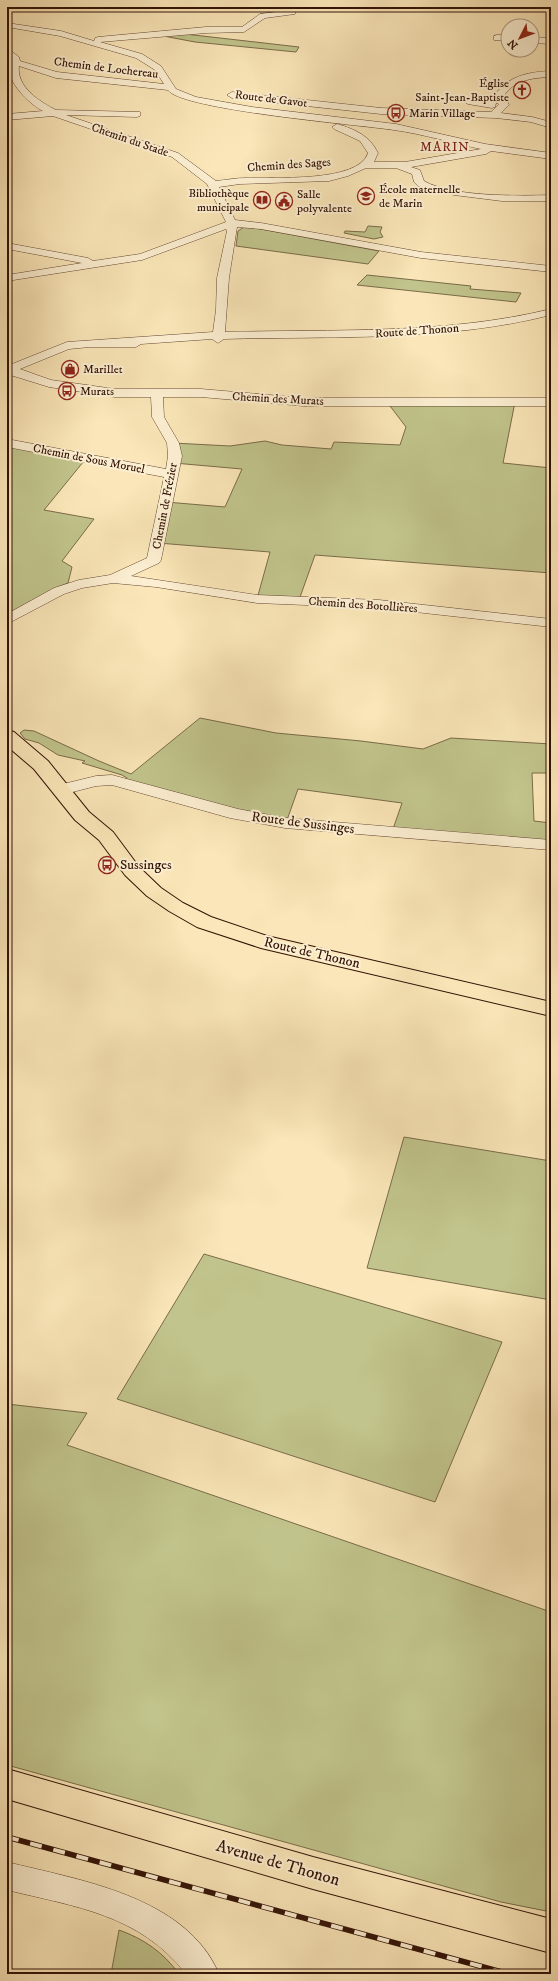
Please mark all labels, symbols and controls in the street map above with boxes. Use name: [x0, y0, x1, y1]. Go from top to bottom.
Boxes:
north arrow: [500, 18, 540, 58]
text: N: [505, 36, 522, 52]
street label: Chemin de Lochereau: [53, 54, 159, 82]
place label: Église Saint-Jean-Baptiste: [415, 76, 509, 105]
church icon: Église Saint-Jean-Baptiste: [512, 80, 532, 100]
street label: Route de Gavot: [234, 87, 308, 111]
bus stop icon: Marin Village: [386, 103, 406, 123]
place label: Marin Village: [409, 106, 475, 121]
street label: Chemin du Stade: [89, 120, 171, 160]
district label: MARIN: [420, 139, 470, 155]
street label: Chemin des Sages: [247, 155, 331, 175]
place label: École maternelle de Marin: [379, 182, 460, 211]
place label: Bibliothèque municipale: [189, 186, 249, 215]
school or university icon: École maternelle de Marin: [356, 186, 376, 206]
place label: Salle polyvalente: [296, 187, 352, 216]
library icon: Bibliothèque municipale: [252, 190, 272, 210]
public building icon: Salle polyvalente: [274, 191, 294, 211]
street label: Route de Thonon: [375, 321, 460, 341]
shop icon: Marillet: [60, 359, 80, 379]
place label: Marillet: [83, 362, 123, 377]
bus stop icon: Murats: [57, 381, 77, 401]
place label: Murats: [80, 384, 114, 399]
street label: Chemin des Murats: [232, 389, 324, 409]
street label: Chemin de Sous Moruel: [32, 441, 147, 477]
street label: Chemin de Frézier: [149, 461, 181, 550]
street label: Chemin des Botollières: [308, 594, 418, 616]
street label: Route de Sussinges: [251, 808, 356, 838]
bus stop icon: Sussinges: [97, 855, 117, 875]
place label: Sussinges: [120, 856, 172, 874]
street label: Route de Thonon: [262, 933, 362, 973]
street label: Avenue de Thonon: [214, 1835, 343, 1891]

